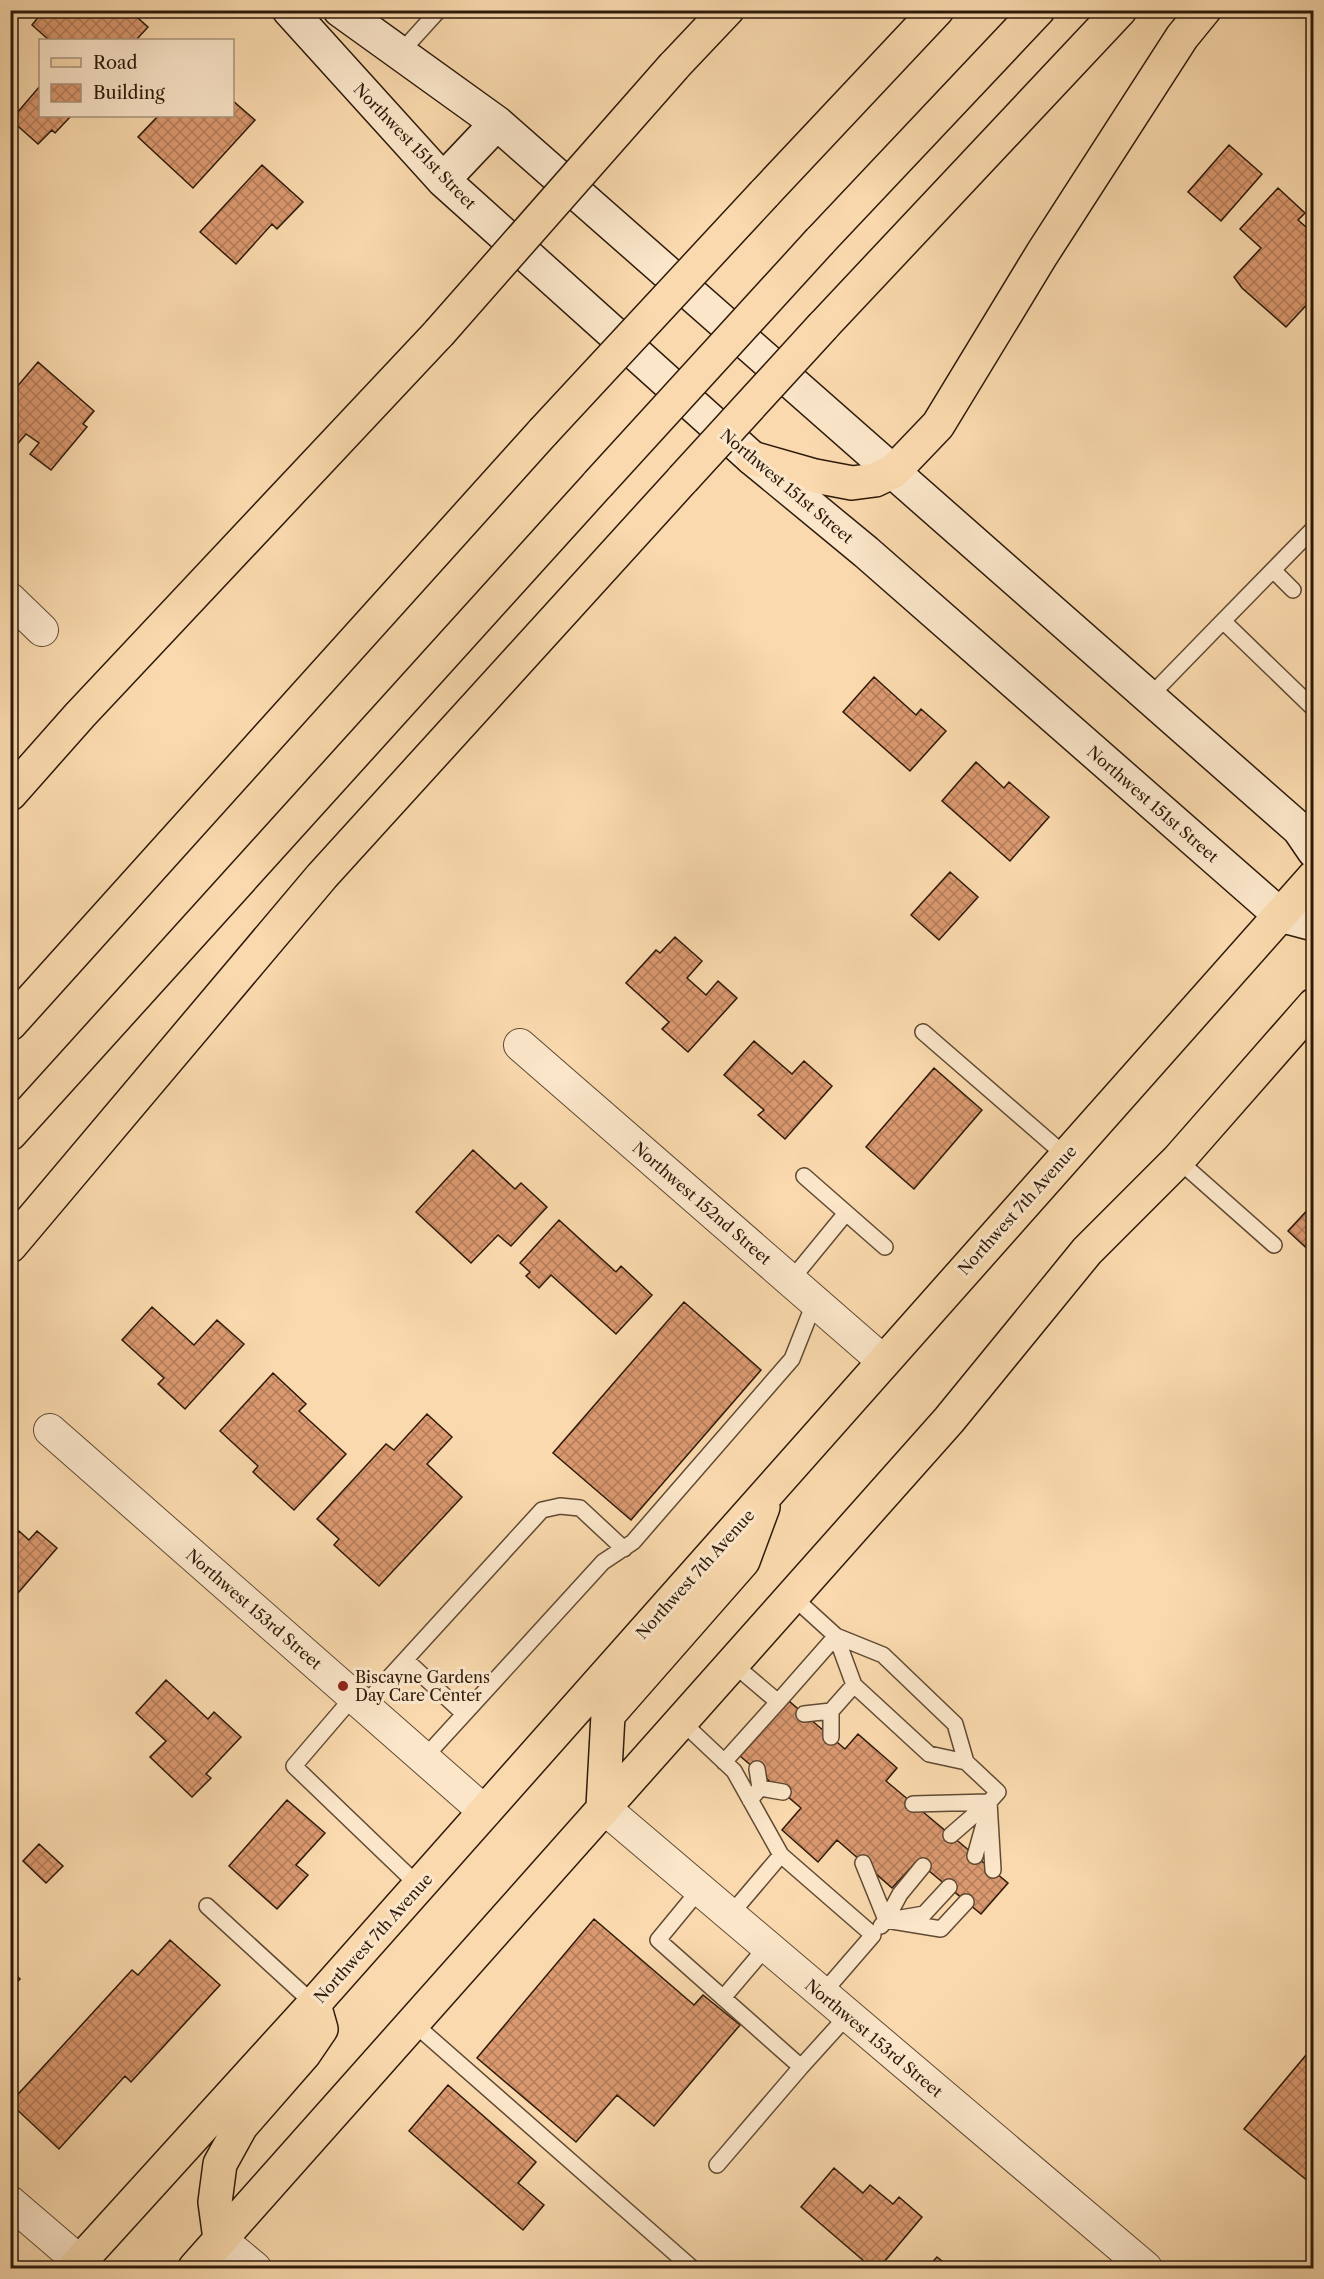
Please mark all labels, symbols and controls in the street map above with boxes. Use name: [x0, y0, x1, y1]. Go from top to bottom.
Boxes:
legend: [39, 39, 234, 117]
text: Road: [93, 52, 138, 74]
street label: Northwest 151st Street: [350, 79, 481, 213]
text: Building: [93, 82, 165, 104]
street label: Northwest 151st Street: [716, 425, 858, 548]
street label: Northwest 151st Street: [1083, 742, 1223, 867]
street label: Northwest 152nd Street: [629, 1137, 776, 1269]
street label: Northwest 7th Avenue: [954, 1141, 1080, 1279]
street label: Northwest 7th Avenue: [632, 1505, 758, 1643]
street label: Northwest 153rd Street: [182, 1545, 326, 1674]
place label: Biscayne Gardens Day Care Center: [355, 1667, 490, 1705]
marker: Biscayne Gardens Day Care Center: [336, 1679, 350, 1693]
street label: Northwest 7th Avenue: [310, 1869, 436, 2007]
street label: Northwest 153rd Street: [801, 1975, 947, 2102]

